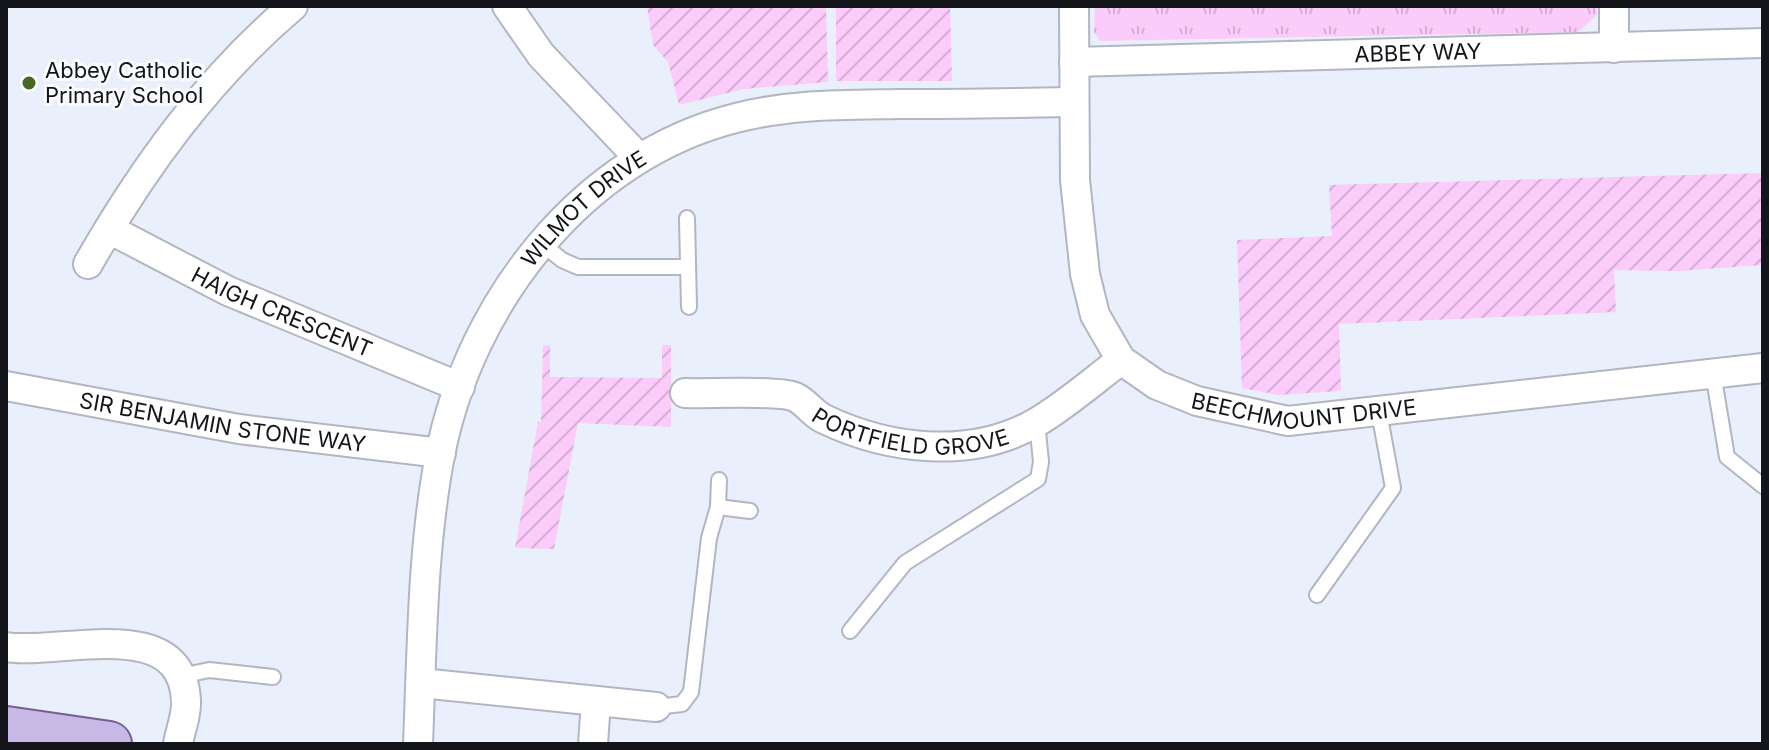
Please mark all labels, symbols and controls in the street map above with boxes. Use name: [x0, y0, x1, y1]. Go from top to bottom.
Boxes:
street label: ABBEY WAY: [1354, 38, 1482, 67]
place label: Abbey Catholic Primary School: [45, 57, 203, 108]
marker: Abbey Catholic Primary School: [20, 74, 38, 92]
street label: WILMOT DRIVE: [515, 145, 651, 272]
street label: HAIGH CRESCENT: [187, 261, 376, 362]
street label: SIR BENJAMIN STONE WAY: [77, 387, 368, 457]
street label: BEECHMOUNT DRIVE: [1189, 387, 1418, 435]
street label: PORTFIELD GROVE: [807, 402, 1012, 460]

